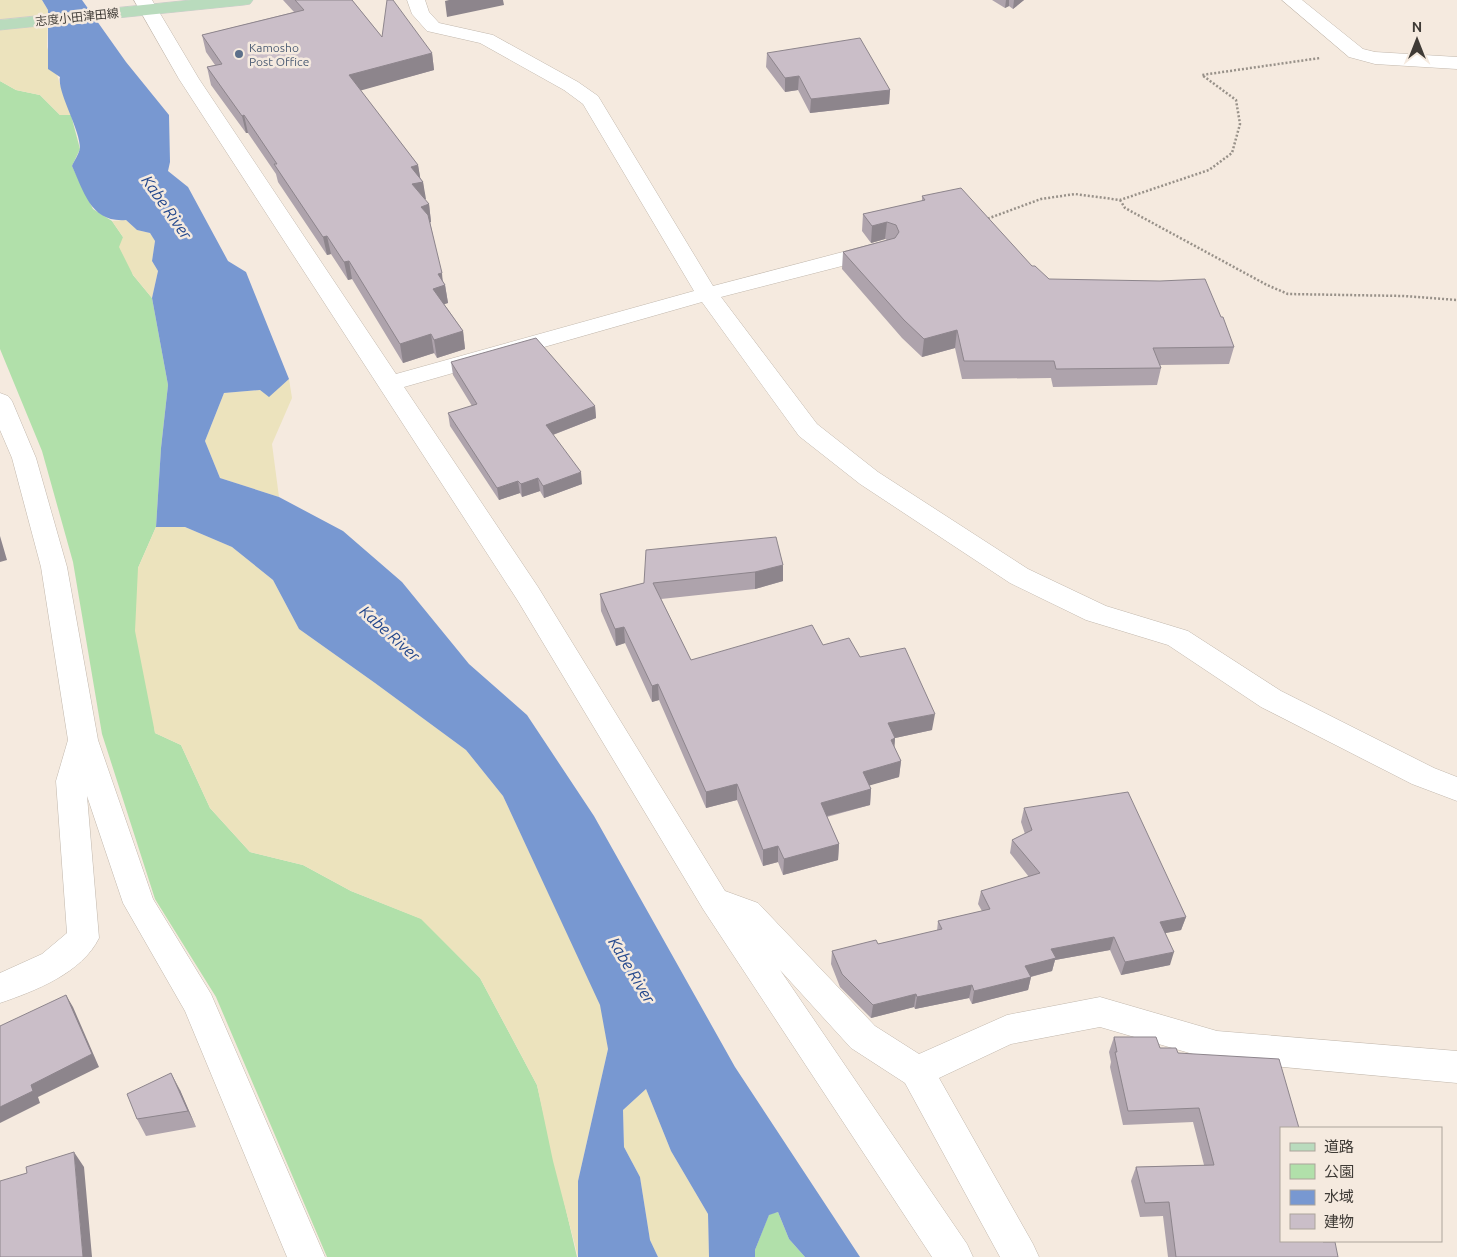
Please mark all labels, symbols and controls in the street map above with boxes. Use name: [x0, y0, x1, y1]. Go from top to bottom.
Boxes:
street label: 志度小田津田線: [35, 6, 119, 28]
north arrow: [1392, 15, 1442, 65]
text: N: [1412, 19, 1422, 35]
place label: Kamosho Post Office: [249, 41, 309, 68]
marker: Kamosho Post Office: [233, 48, 245, 60]
water label: Kabe River: [138, 172, 196, 243]
water label: Kabe River: [356, 602, 424, 665]
water label: Kabe River: [605, 934, 659, 1007]
legend: [1280, 1127, 1442, 1242]
text: 道路: [1324, 1138, 1354, 1155]
text: 公園: [1324, 1163, 1354, 1180]
text: 水域: [1324, 1188, 1354, 1205]
text: 建物: [1324, 1213, 1354, 1230]

